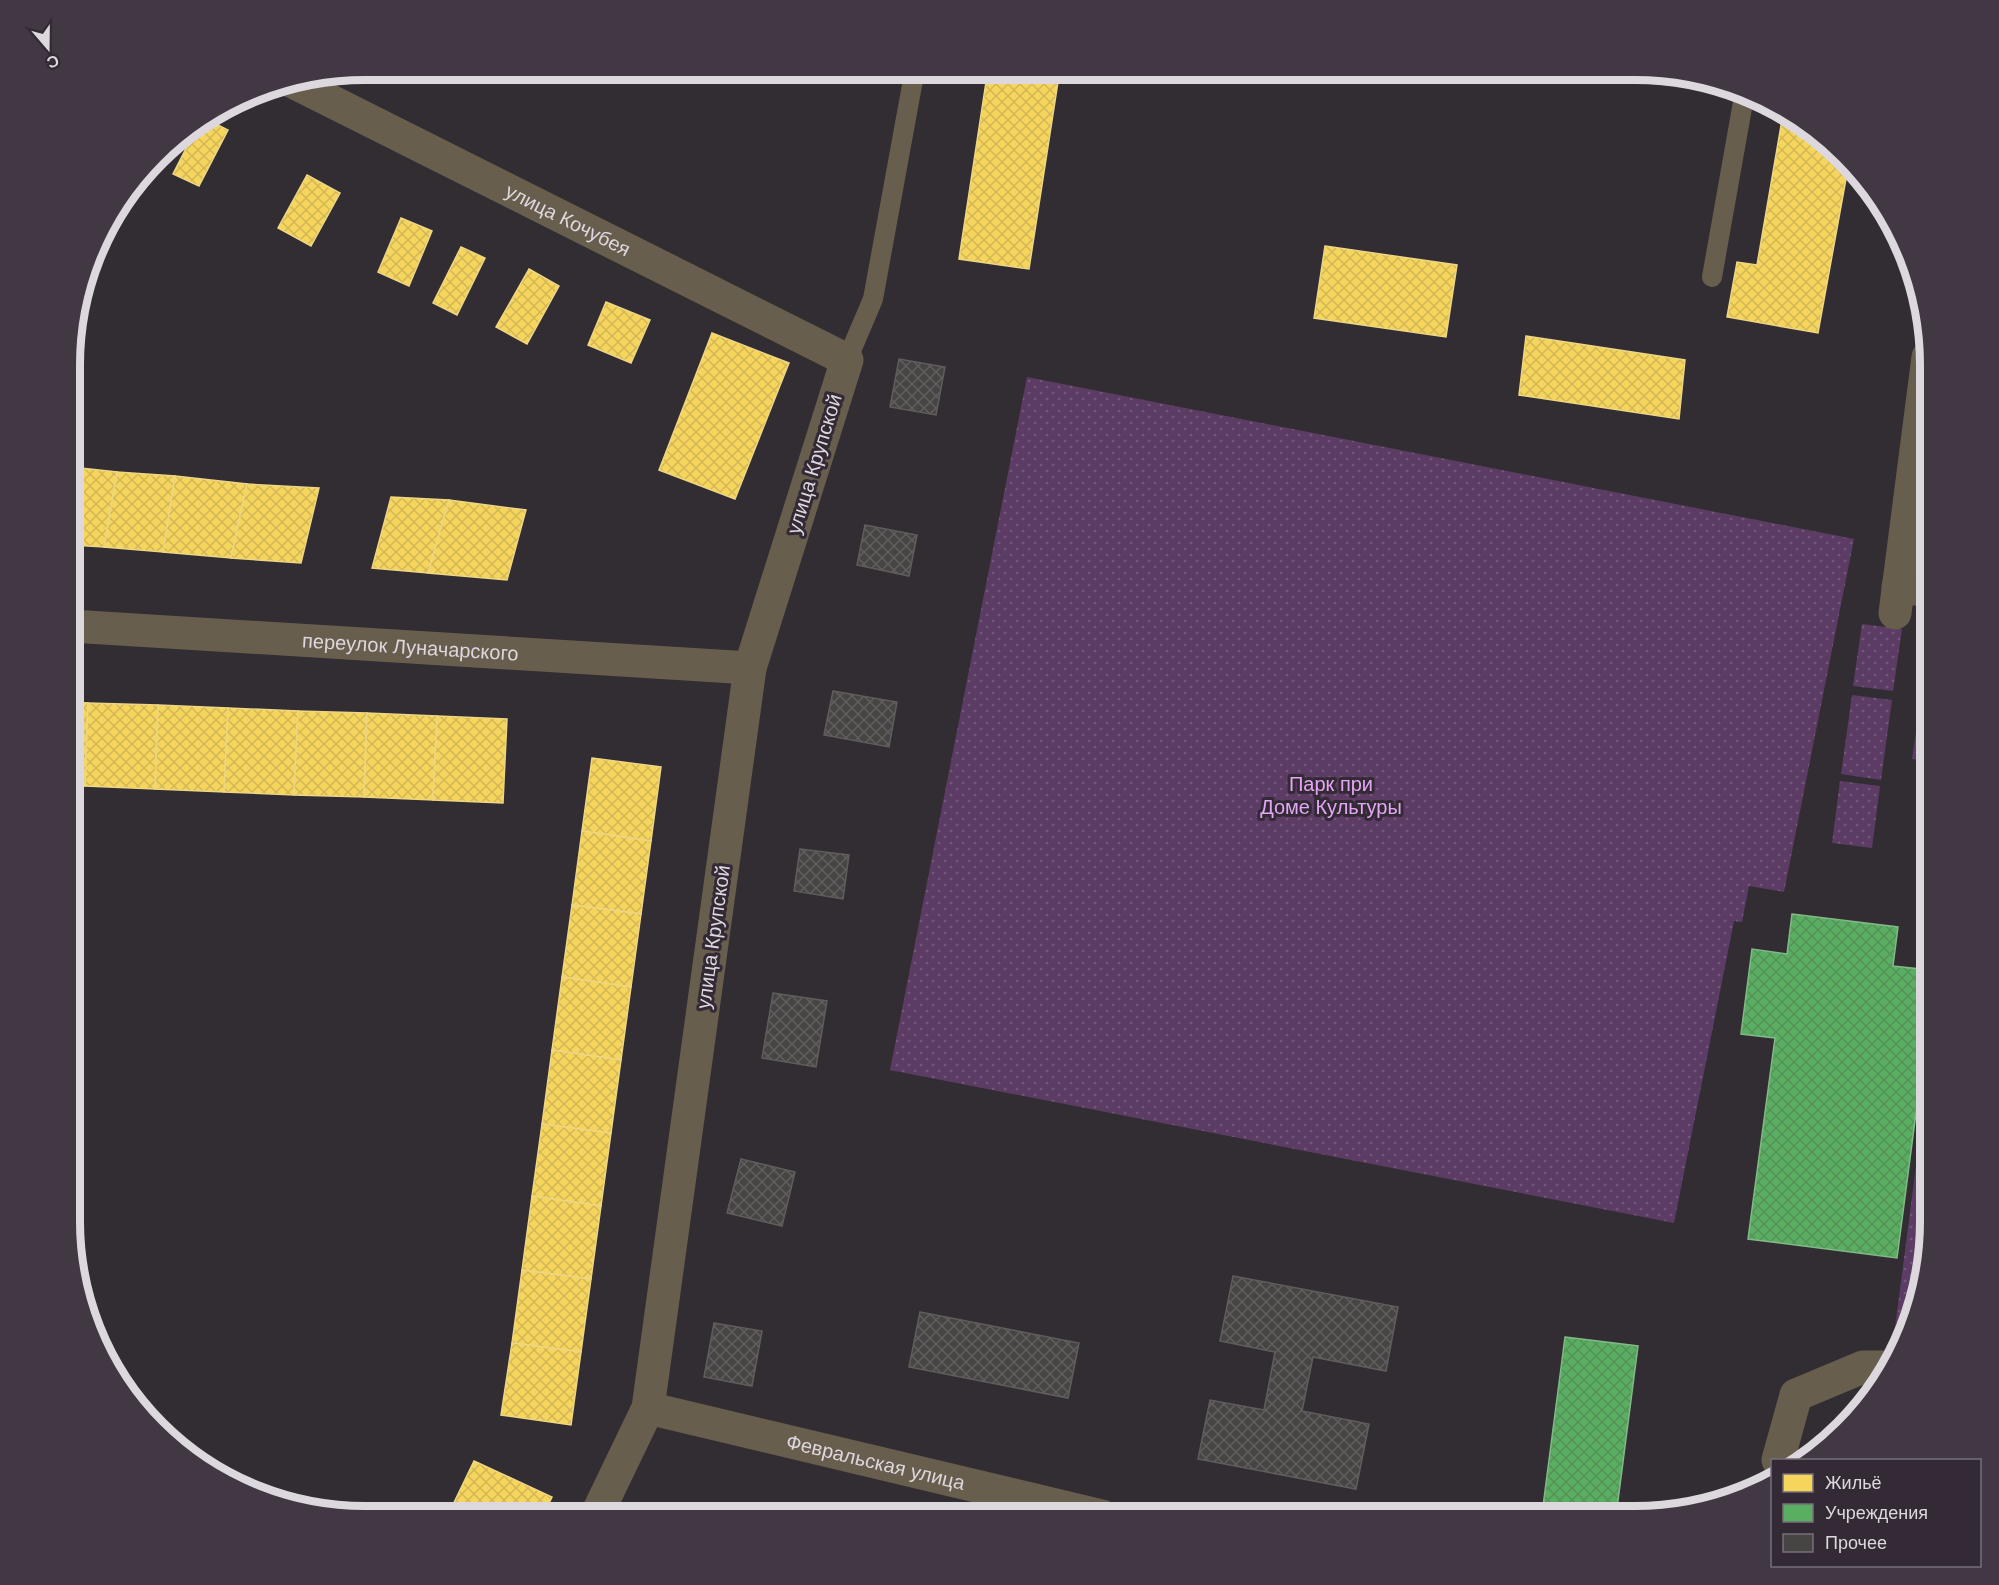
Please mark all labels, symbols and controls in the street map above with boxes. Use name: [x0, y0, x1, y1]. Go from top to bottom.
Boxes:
north arrow: [18, 18, 78, 78]
text: С: [44, 52, 61, 72]
street label: улица Кочубея: [502, 180, 634, 261]
street label: улица Крупской: [782, 391, 846, 537]
street label: переулок Луначарского: [301, 629, 519, 665]
park label: Парк при Доме Культуры: [1260, 773, 1402, 818]
street label: улица Крупской: [692, 864, 734, 1010]
street label: Февральская улица: [784, 1430, 968, 1494]
legend: [1771, 1459, 1981, 1567]
text: Жильё: [1825, 1473, 1882, 1493]
text: Учреждения: [1825, 1503, 1928, 1523]
text: Прочее: [1825, 1533, 1887, 1553]

